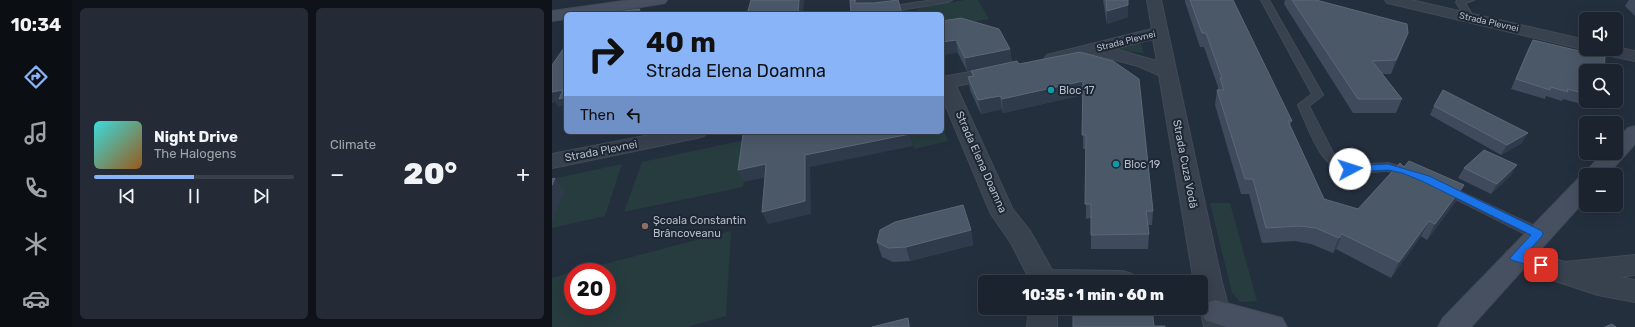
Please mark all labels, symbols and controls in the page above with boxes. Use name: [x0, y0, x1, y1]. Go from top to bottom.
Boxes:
street label: Strada Plevnei: [1458, 10, 1520, 34]
map controls: [1579, 12, 1623, 212]
button: sound: [1579, 12, 1623, 56]
text: 10:34: [11, 14, 61, 36]
text: 40 m: [646, 26, 716, 59]
icon: right: [580, 28, 632, 80]
street label: Strada Plevnei: [1095, 29, 1157, 53]
text: Strada Elena Doamna: [646, 60, 826, 82]
icon: directions: [22, 63, 50, 91]
button: search: [1579, 64, 1623, 108]
place label: Bloc 17: [1059, 84, 1095, 97]
marker: Bloc 17: [1046, 85, 1056, 95]
icon: left: [623, 104, 645, 126]
text: Then: [580, 106, 615, 124]
street label: Strada Elena Doamna: [953, 109, 1009, 215]
button: +: [1579, 116, 1623, 160]
street label: Strada Cuza Vodă: [1170, 118, 1200, 210]
icon: music: [22, 119, 50, 147]
text: Night Drive: [154, 128, 238, 146]
text: Climate: [330, 137, 376, 152]
street label: Strada Plevnei: [563, 138, 639, 164]
text: The Halogens: [154, 146, 236, 161]
position arrow: [1329, 148, 1371, 190]
text: 20°: [403, 156, 457, 192]
place label: Bloc 19: [1124, 158, 1160, 171]
marker: Bloc 19: [1111, 159, 1121, 169]
text: −: [330, 161, 344, 188]
text: +: [516, 161, 530, 188]
button: −: [1579, 168, 1623, 212]
icon: phone: [22, 174, 50, 202]
icon: previous: [116, 185, 138, 207]
icon: pause: [183, 185, 205, 207]
icon: next: [250, 185, 272, 207]
place label: Școala Constantin Brâncoveanu: [653, 214, 746, 240]
marker: Școala Constantin Brâncoveanu: [640, 221, 650, 231]
icon: climate: [22, 230, 50, 258]
pin: [1524, 248, 1558, 282]
icon: arrive: [1530, 254, 1552, 276]
speed limit sign: 20: [564, 263, 616, 315]
icon: car: [22, 285, 50, 313]
text: 10:35 · 1 min · 60 m: [1022, 286, 1164, 304]

